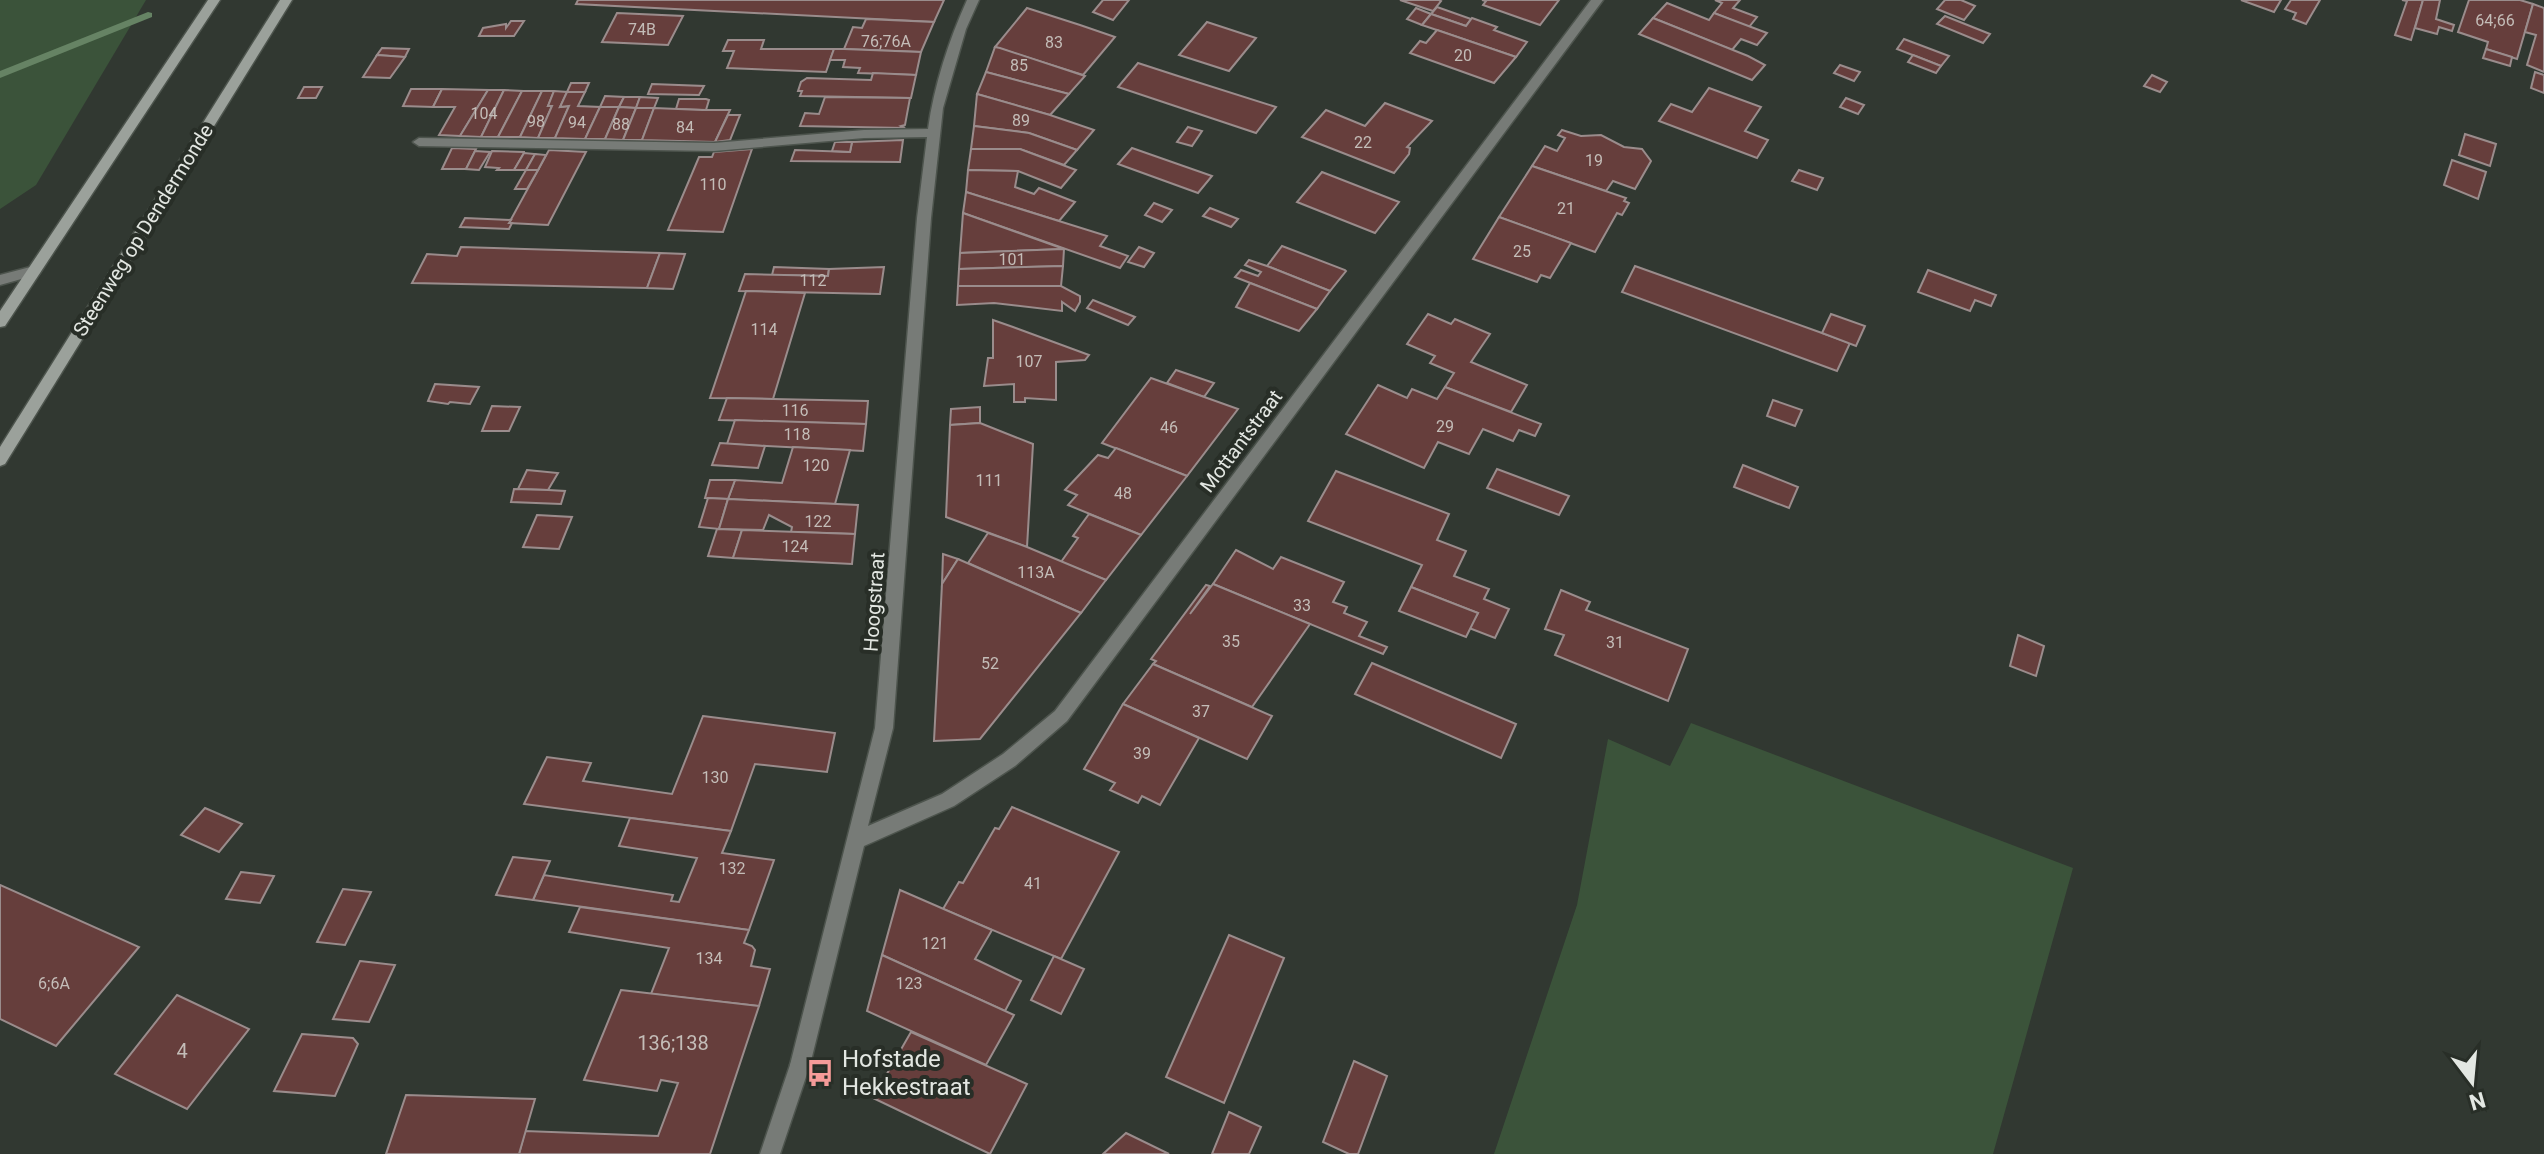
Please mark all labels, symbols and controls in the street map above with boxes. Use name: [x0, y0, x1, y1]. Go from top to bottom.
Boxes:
house number: 64;66: [2475, 11, 2515, 30]
house number: 74B: [628, 20, 656, 39]
house number: 76;76A: [861, 32, 911, 51]
house number: 83: [1045, 33, 1063, 52]
house number: 20: [1454, 46, 1472, 65]
house number: 85: [1010, 56, 1028, 75]
house number: 104: [471, 104, 497, 123]
house number: 89: [1012, 111, 1030, 130]
house number: 98: [527, 112, 545, 131]
house number: 94: [568, 113, 586, 132]
house number: 88: [612, 115, 630, 134]
house number: 84: [676, 118, 694, 137]
street label: Steenweg op Dendermonde: [68, 120, 218, 340]
house number: 22: [1354, 133, 1372, 152]
house number: 19: [1585, 151, 1603, 170]
house number: 110: [700, 175, 726, 194]
house number: 21: [1557, 199, 1575, 218]
house number: 25: [1513, 242, 1531, 261]
house number: 101: [999, 250, 1025, 269]
house number: 112: [800, 271, 826, 290]
house number: 114: [751, 320, 777, 339]
house number: 107: [1016, 352, 1042, 371]
street label: Mottantstraat: [1195, 385, 1287, 497]
house number: 116: [782, 401, 808, 420]
house number: 29: [1436, 417, 1454, 436]
house number: 46: [1160, 418, 1178, 437]
house number: 118: [784, 425, 810, 444]
house number: 120: [803, 456, 829, 475]
house number: 111: [976, 471, 1002, 490]
house number: 48: [1114, 484, 1132, 503]
house number: 122: [805, 512, 831, 531]
house number: 124: [782, 537, 808, 556]
street label: Hoogstraat: [859, 551, 889, 653]
house number: 113A: [1017, 563, 1055, 582]
house number: 33: [1293, 596, 1311, 615]
house number: 35: [1222, 632, 1240, 651]
house number: 31: [1606, 633, 1624, 652]
house number: 52: [981, 654, 999, 673]
house number: 37: [1192, 702, 1210, 721]
house number: 39: [1133, 744, 1151, 763]
house number: 130: [702, 768, 728, 787]
house number: 132: [719, 859, 745, 878]
house number: 41: [1024, 874, 1042, 893]
house number: 121: [922, 934, 948, 953]
house number: 134: [696, 949, 722, 968]
house number: 6;6A: [38, 974, 70, 993]
house number: 123: [896, 974, 922, 993]
house number: 136;138: [637, 1031, 709, 1055]
house number: 4: [176, 1039, 188, 1063]
north arrow: [2432, 1042, 2512, 1122]
place label: Hofstade Hekkestraat: [842, 1045, 971, 1101]
bus stop icon: Hofstade Hekkestraat: [805, 1058, 835, 1088]
text: N: [2466, 1087, 2488, 1115]

